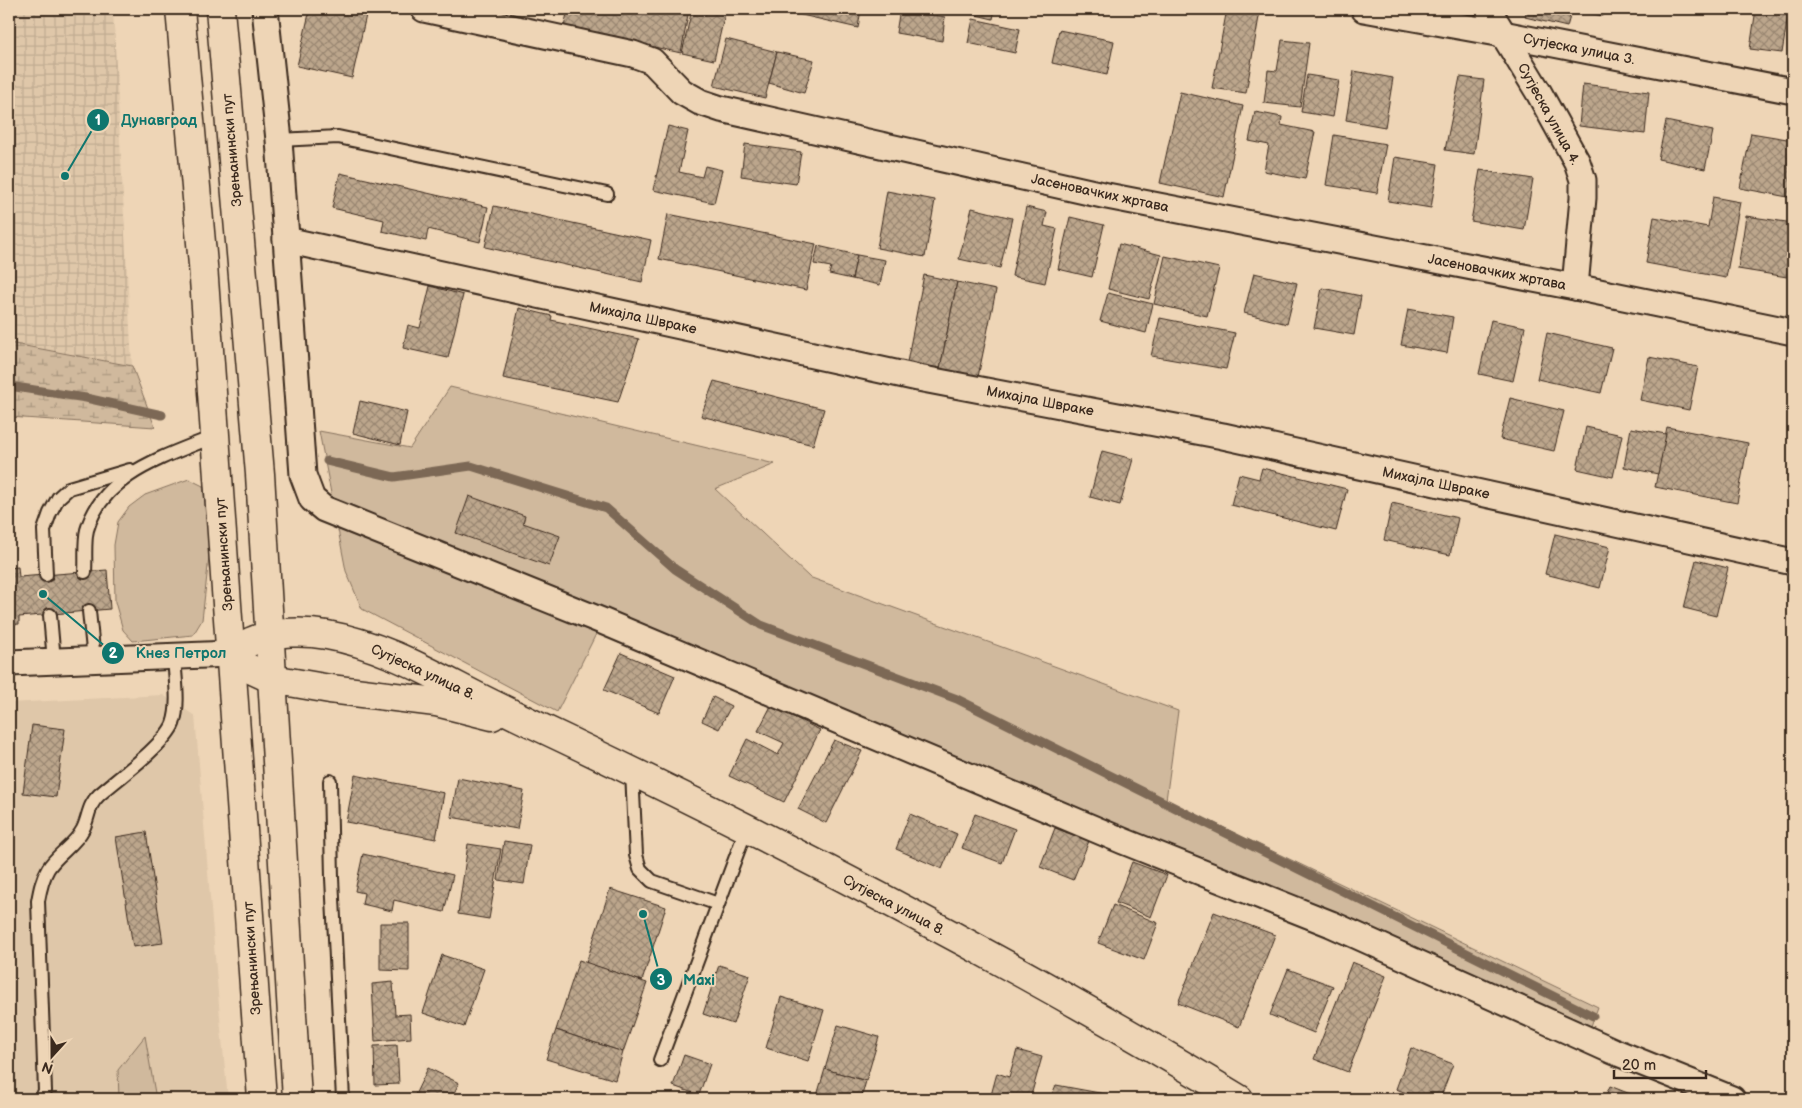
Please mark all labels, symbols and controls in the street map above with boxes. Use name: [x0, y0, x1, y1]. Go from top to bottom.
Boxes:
street label: Сутјеска улица 3.: [1522, 30, 1637, 68]
street label: Сутјеска улица 4.: [1514, 60, 1584, 168]
street label: Зрењанински пут: [219, 92, 245, 207]
callout: Дунавград: [86, 105, 207, 135]
text: 1: [95, 111, 101, 130]
text: Дунавград: [121, 111, 197, 130]
street label: Јасеновачких жртава: [1030, 170, 1171, 216]
street label: Јасеновачких жртава: [1426, 250, 1568, 294]
street label: Михајла Швраке: [588, 298, 699, 338]
street label: Михајла Швраке: [985, 382, 1096, 420]
street label: Михајла Швраке: [1381, 463, 1492, 503]
street label: Зрењанински пут: [212, 496, 236, 611]
callout: Кнез Петрол: [101, 638, 236, 668]
street label: Сутјеска улица 8.: [368, 640, 478, 704]
text: 2: [109, 644, 118, 663]
text: Кнез Петрол: [136, 644, 226, 663]
street label: Сутјеска улица 8.: [840, 871, 948, 939]
street label: Зрењанински пут: [240, 900, 264, 1015]
callout: Maxi: [648, 964, 725, 994]
text: 3: [657, 971, 666, 990]
text: Maxi: [683, 971, 715, 990]
north arrow: [28, 1030, 78, 1080]
scale bar: [1614, 1048, 1707, 1080]
text: 20 m: [1622, 1056, 1656, 1075]
text: N: [40, 1058, 55, 1077]

